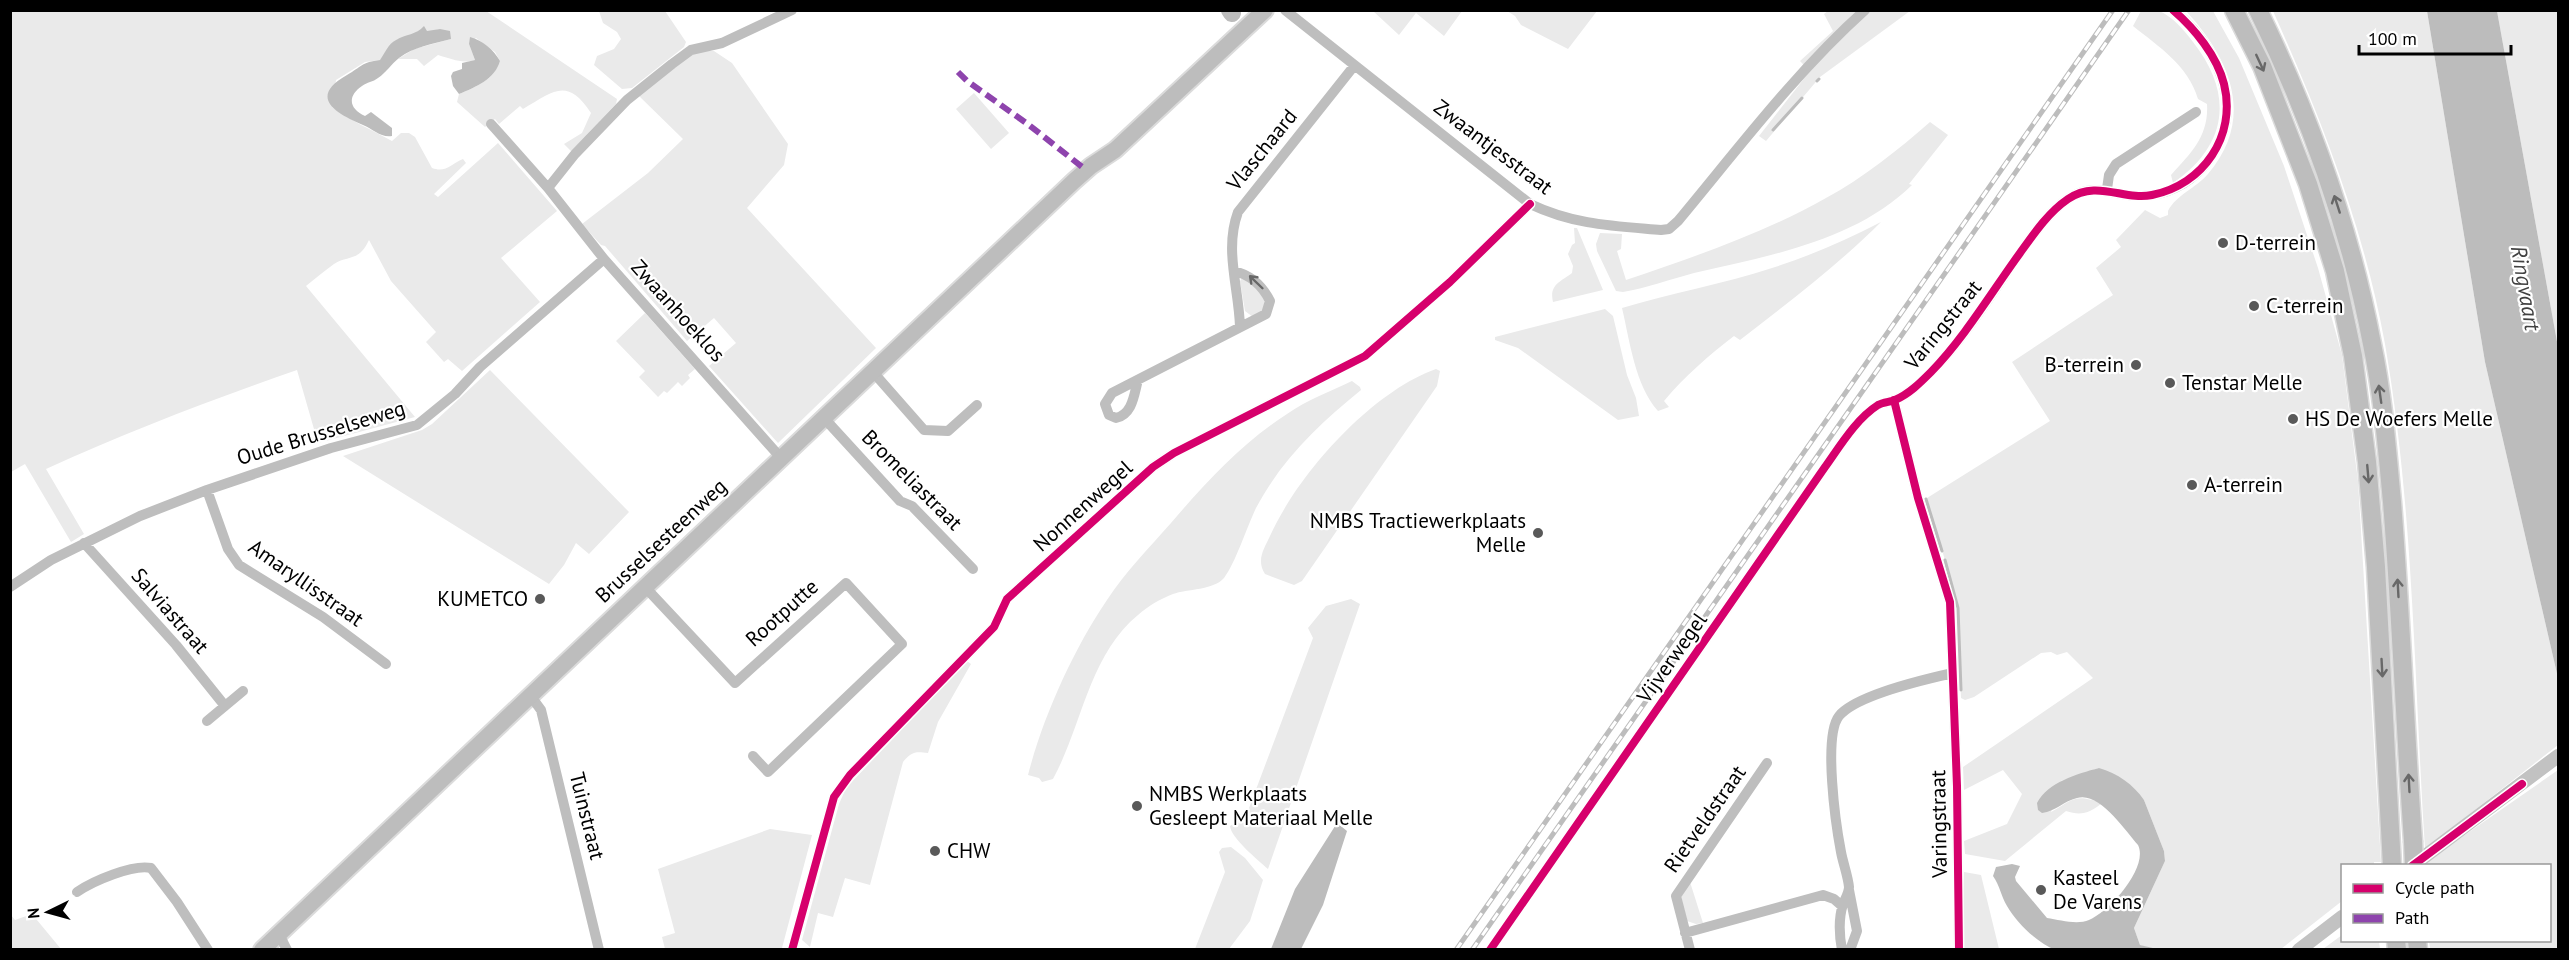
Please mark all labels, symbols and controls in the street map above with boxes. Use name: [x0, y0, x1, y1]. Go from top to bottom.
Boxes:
scale bar: [2359, 18, 2510, 56]
text: 100 m: [2368, 27, 2417, 50]
one-way arrow: [2254, 53, 2266, 71]
street label: Zwaantjesstraat: [1429, 93, 1558, 200]
street label: Vlaschaard: [1220, 103, 1303, 197]
one-way arrow: [2331, 195, 2342, 214]
place label: D-terrein: [2235, 229, 2316, 256]
marker: D-terrein: [2216, 236, 2230, 250]
water label: Ringvaart: [2505, 244, 2547, 334]
street label: Zwaanhoeklos: [625, 254, 731, 367]
street label: Varingstraat: [1898, 274, 1987, 376]
one-way arrow: [1248, 275, 1263, 289]
place label: C-terrein: [2266, 292, 2344, 319]
marker: C-terrein: [2247, 299, 2261, 313]
place label: B-terrein: [2045, 351, 2124, 378]
marker: B-terrein: [2129, 358, 2143, 372]
place label: Tenstar Melle: [2182, 369, 2302, 396]
marker: Tenstar Melle: [2163, 376, 2177, 390]
one-way arrow: [2374, 385, 2385, 405]
street label: Oude Brusselseweg: [233, 394, 408, 471]
place label: HS De Woefers Melle: [2305, 405, 2493, 432]
marker: HS De Woefers Melle: [2286, 412, 2300, 426]
street label: Bromeliastraat: [856, 424, 968, 536]
street label: Nonnenwegel: [1027, 454, 1138, 557]
one-way arrow: [2363, 463, 2374, 483]
place label: A-terrein: [2204, 471, 2283, 498]
street label: Brusselsesteenweg: [589, 473, 732, 608]
marker: A-terrein: [2185, 478, 2199, 492]
place label: NMBS Tractiewerkplaats Melle: [1310, 507, 1526, 558]
marker: NMBS Tractiewerkplaats Melle: [1531, 526, 1545, 540]
street label: Amaryllisstraat: [243, 533, 369, 632]
street label: Salviastraat: [126, 562, 215, 659]
street label: Rootputte: [740, 573, 824, 652]
one-way arrow: [2393, 579, 2404, 599]
place label: KUMETCO: [437, 585, 528, 612]
marker: KUMETCO: [533, 592, 547, 606]
street label: Vijverwegel: [1630, 607, 1713, 709]
one-way arrow: [2376, 658, 2387, 678]
street label: Rietveldstraat: [1658, 760, 1751, 878]
street label: Tuinstraat: [564, 769, 611, 862]
street label: Varingstraat: [1924, 770, 1953, 879]
one-way arrow: [2403, 774, 2414, 794]
place label: NMBS Werkplaats Gesleept Materiaal Melle: [1149, 780, 1373, 831]
marker: NMBS Werkplaats Gesleept Materiaal Melle: [1130, 799, 1144, 813]
place label: CHW: [947, 837, 991, 864]
marker: CHW: [928, 844, 942, 858]
place label: Kasteel De Varens: [2053, 864, 2142, 915]
legend: [2341, 864, 2551, 942]
text: Cycle path: [2395, 876, 2475, 899]
north arrow: [18, 882, 78, 942]
marker: Kasteel De Varens: [2034, 883, 2048, 897]
text: Path: [2395, 906, 2429, 929]
text: N: [23, 907, 43, 919]

